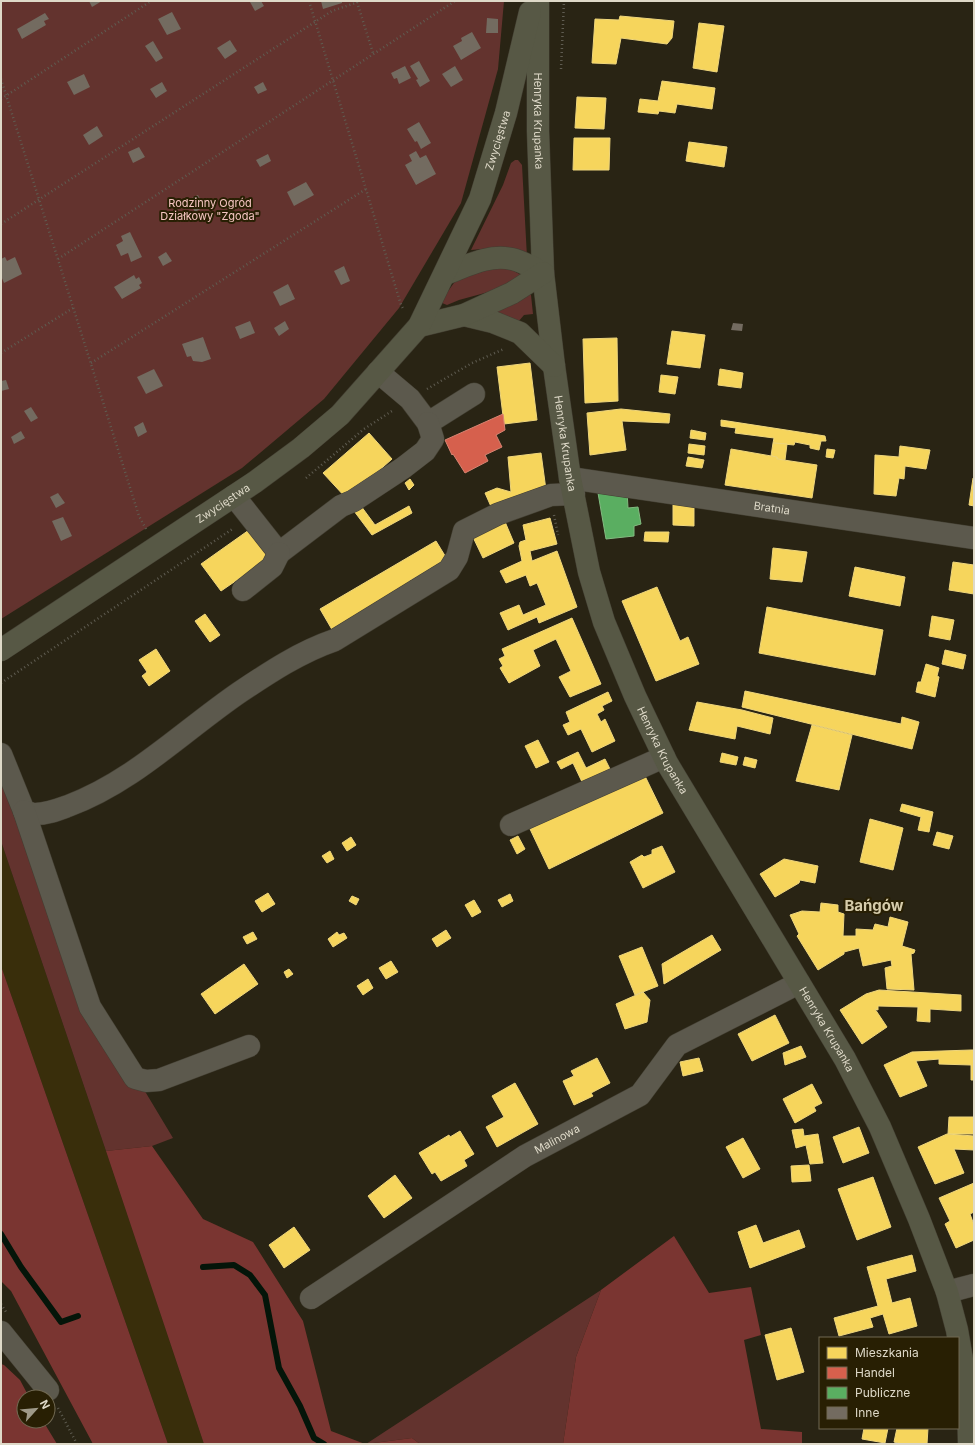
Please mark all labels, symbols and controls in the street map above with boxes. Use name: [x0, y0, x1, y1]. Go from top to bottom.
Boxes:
street label: Henryka Krupanka: [531, 73, 546, 170]
street label: Zwycięstwa: [482, 109, 513, 172]
park label: Rodzinny Ogród Działkowy "Zgoda": [160, 196, 260, 223]
street label: Henryka Krupanka: [551, 395, 580, 493]
street label: Zwycięstwa: [193, 480, 253, 526]
street label: Bratnia: [753, 498, 791, 518]
street label: Henryka Krupanka: [634, 704, 691, 797]
district label: Bańgów: [844, 896, 904, 915]
street label: Henryka Krupanka: [796, 984, 857, 1074]
street label: Malinowa: [532, 1121, 582, 1157]
legend: [819, 1337, 959, 1429]
text: Mieszkania: [855, 1345, 919, 1360]
text: Handel: [855, 1365, 895, 1380]
text: Publiczne: [855, 1385, 910, 1400]
north arrow: [16, 1389, 56, 1429]
text: N: [37, 1398, 53, 1411]
text: Inne: [855, 1405, 879, 1420]

